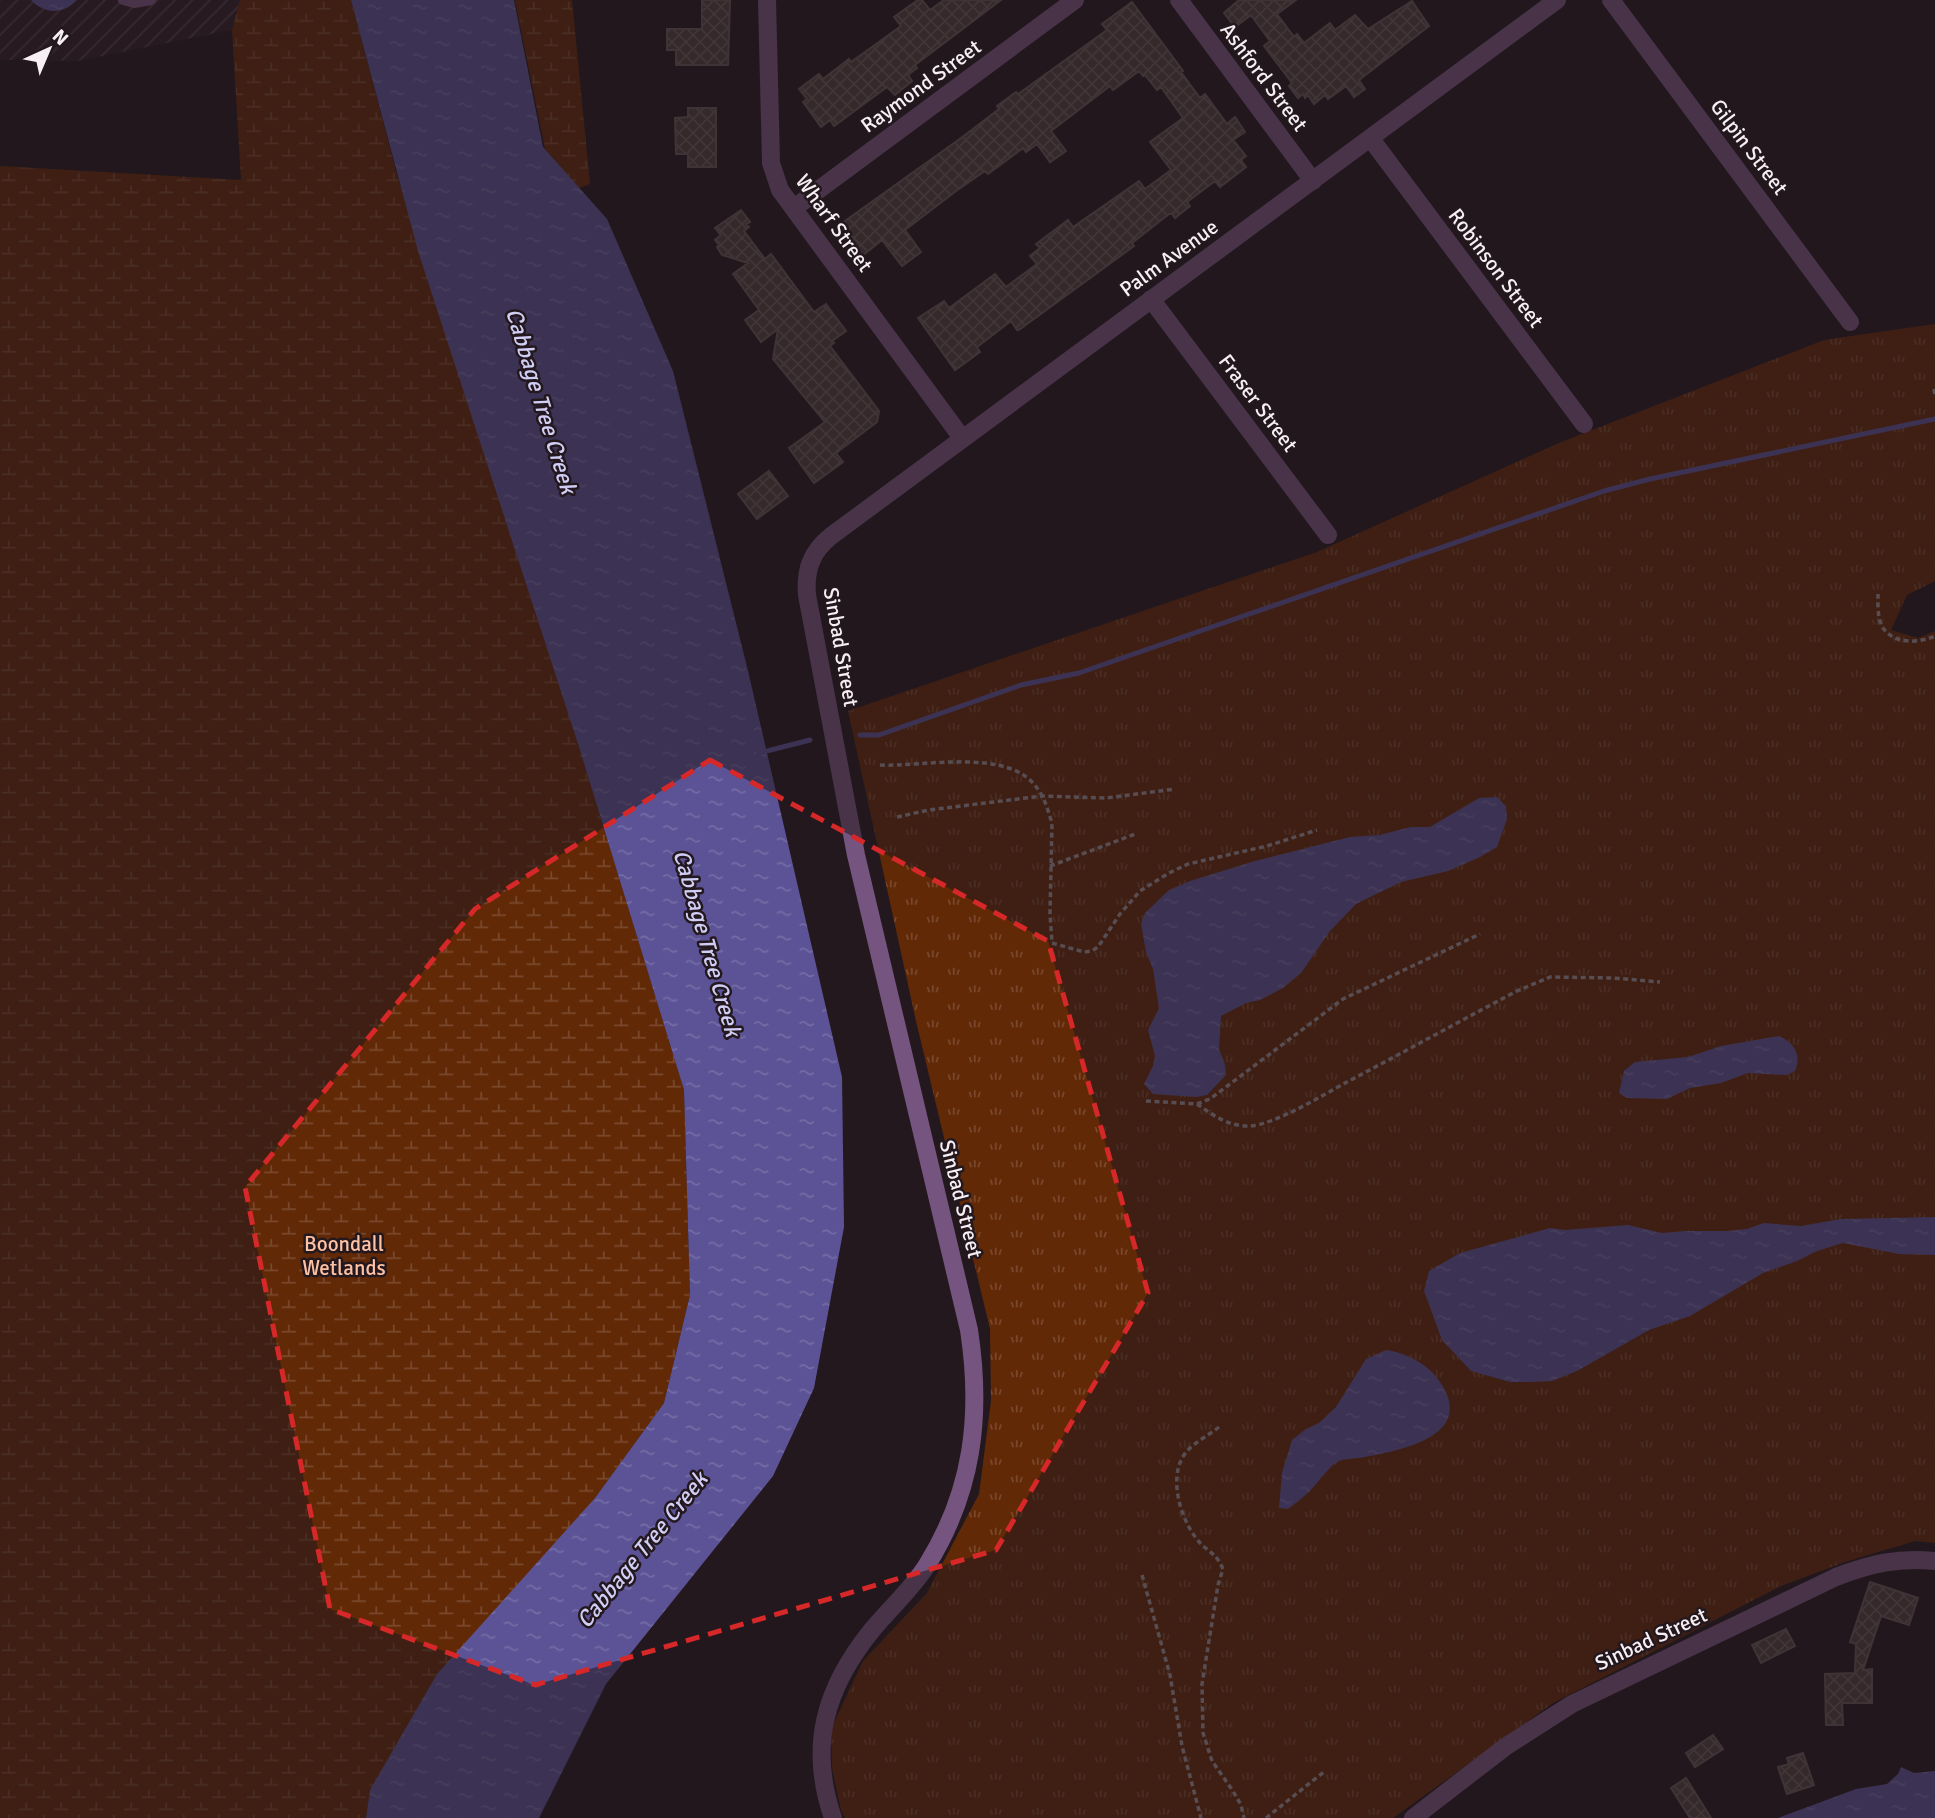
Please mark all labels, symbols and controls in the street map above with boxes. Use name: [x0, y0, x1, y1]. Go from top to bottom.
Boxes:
north arrow: [14, 14, 84, 84]
street label: Ashford Street: [1215, 18, 1313, 136]
text: N: [47, 24, 73, 51]
street label: Raymond Street: [856, 34, 986, 138]
street label: Gilpin Street: [1705, 94, 1793, 200]
street label: Wharf Street: [790, 169, 878, 277]
street label: Robinson Street: [1443, 203, 1549, 333]
street label: Palm Avenue: [1115, 214, 1223, 302]
water label: Cabbage Tree Creek: [499, 305, 584, 500]
street label: Fraser Street: [1213, 349, 1303, 457]
street label: Sinbad Street: [818, 585, 864, 709]
water label: Cabbage Tree Creek: [666, 846, 748, 1042]
street label: Sinbad Street: [934, 1137, 988, 1261]
park label: Boondall Wetlands: [302, 1231, 386, 1281]
water label: Cabbage Tree Creek: [570, 1464, 715, 1634]
street label: Sinbad Street: [1591, 1602, 1711, 1676]

